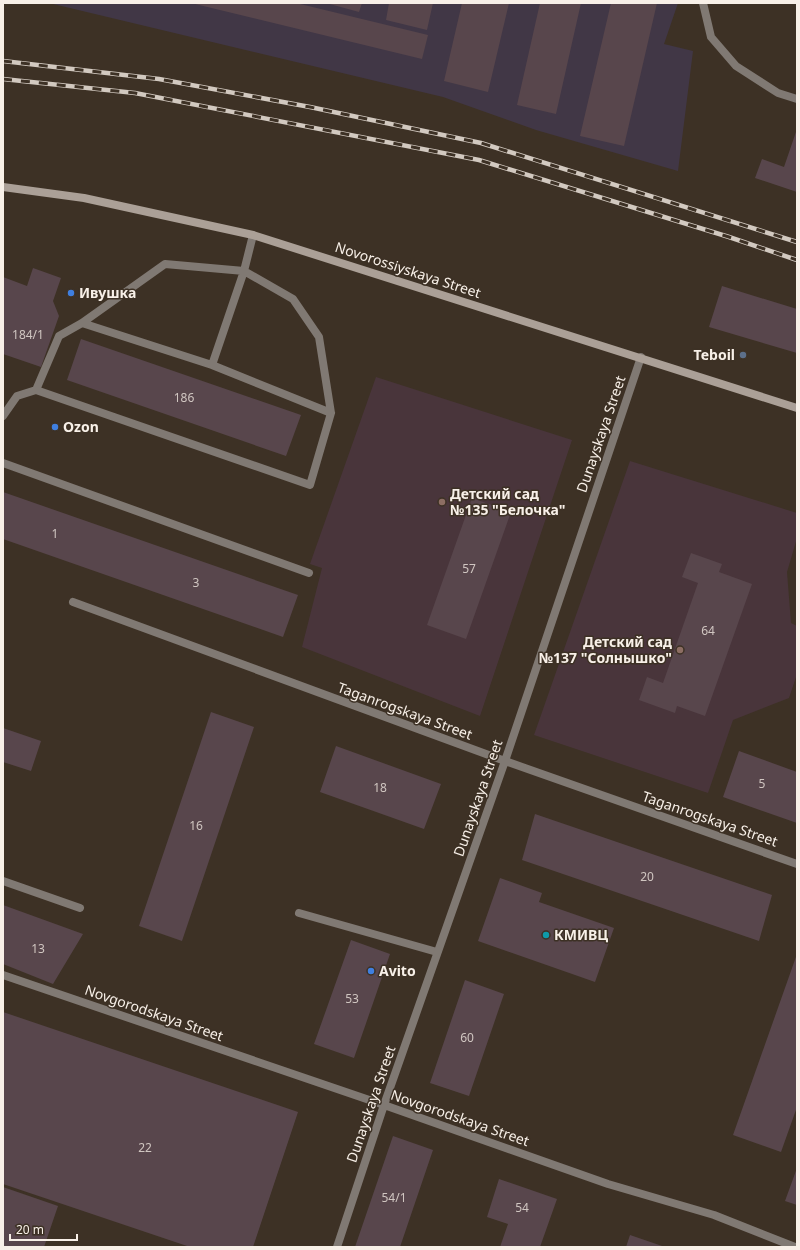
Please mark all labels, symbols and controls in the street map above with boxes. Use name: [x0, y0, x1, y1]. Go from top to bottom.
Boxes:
street label: Novorossiyskaya Street: [333, 237, 484, 302]
place label: Ивушка: [79, 283, 136, 302]
marker: Ивушка: [66, 288, 76, 298]
house number: 184/1: [12, 326, 44, 343]
place label: Teboil: [694, 345, 735, 364]
marker: Teboil: [738, 350, 748, 360]
street label: Dunayskaya Street: [572, 373, 629, 495]
house number: 186: [174, 389, 194, 406]
place label: Ozon: [63, 417, 99, 436]
marker: Ozon: [50, 422, 60, 432]
place label: Детский сад №135 "Белочка": [450, 484, 565, 519]
marker: Детский сад №135 "Белочка": [437, 497, 447, 507]
house number: 1: [52, 525, 58, 542]
house number: 57: [462, 560, 476, 577]
house number: 3: [193, 574, 200, 591]
house number: 64: [701, 622, 715, 639]
place label: Детский сад №137 "Солнышко": [539, 632, 672, 667]
marker: Детский сад №137 "Солнышко": [675, 645, 685, 655]
street label: Taganrogskaya Street: [335, 677, 475, 744]
street label: Dunayskaya Street: [449, 737, 506, 859]
house number: 5: [759, 775, 766, 792]
house number: 18: [373, 779, 387, 796]
street label: Taganrogskaya Street: [640, 786, 780, 851]
house number: 16: [189, 817, 203, 834]
house number: 20: [640, 868, 654, 885]
place label: КМИВЦ: [554, 925, 608, 944]
marker: КМИВЦ: [541, 930, 551, 940]
house number: 13: [31, 940, 45, 957]
place label: Avito: [379, 961, 416, 980]
marker: Avito: [366, 966, 376, 976]
street label: Novgorodskaya Street: [82, 980, 226, 1045]
house number: 53: [345, 990, 359, 1007]
house number: 60: [460, 1029, 474, 1046]
street label: Dunayskaya Street: [342, 1043, 399, 1165]
street label: Novgorodskaya Street: [388, 1085, 532, 1150]
house number: 22: [138, 1139, 152, 1156]
house number: 54/1: [381, 1189, 407, 1206]
house number: 54: [515, 1199, 529, 1216]
scale bar: [10, 1216, 77, 1242]
text: 20 m: [16, 1221, 44, 1238]

